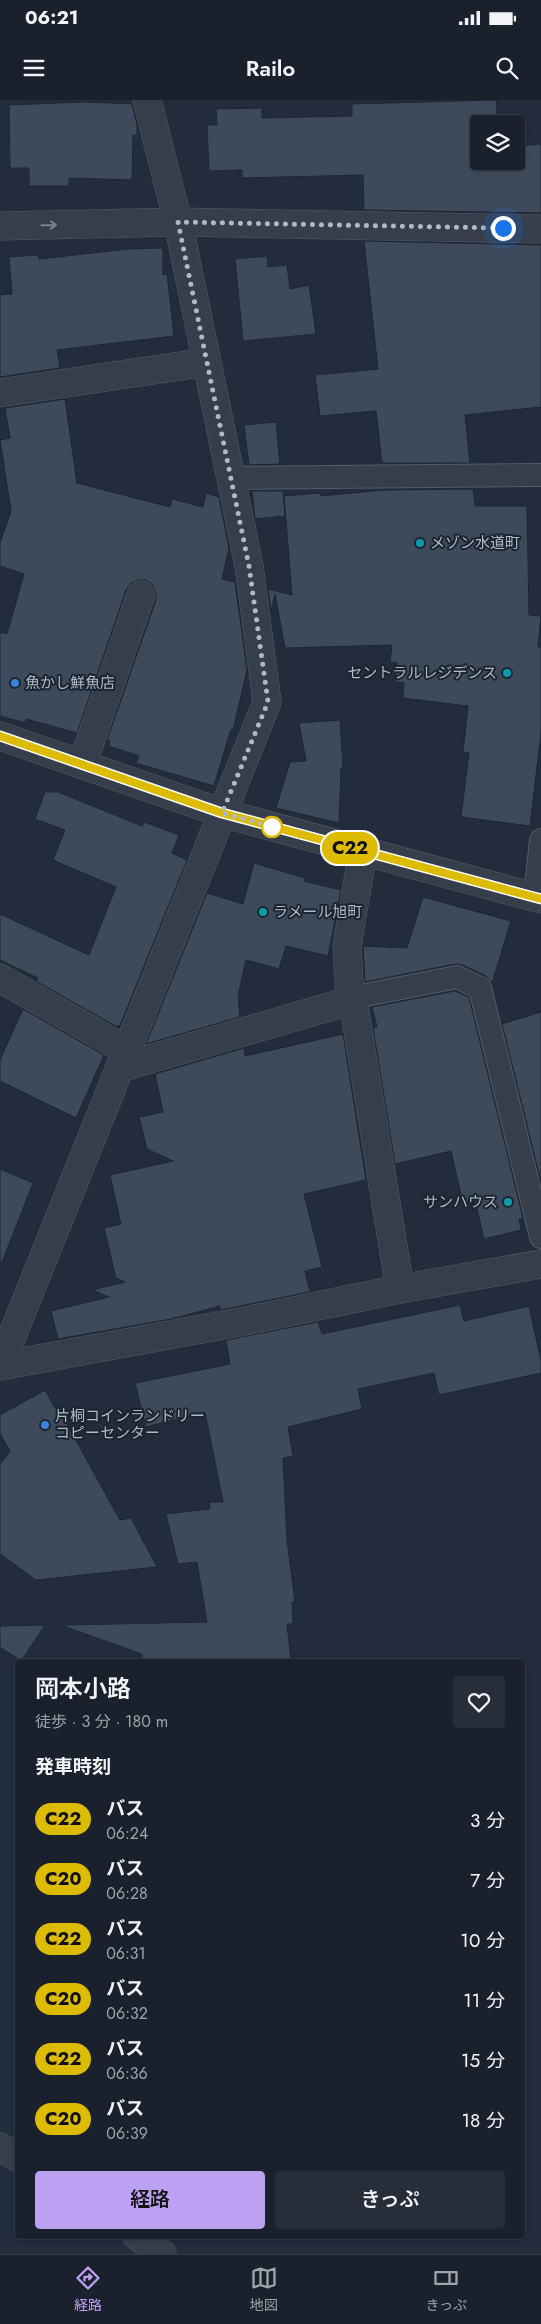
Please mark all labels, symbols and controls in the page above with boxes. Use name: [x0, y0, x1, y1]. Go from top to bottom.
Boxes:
text: 06:21: [25, 4, 79, 31]
text: Railo: [246, 52, 295, 84]
icon: menu: [20, 54, 48, 82]
icon: search: [493, 54, 521, 82]
map controls: [470, 115, 525, 170]
button: layers: [470, 115, 525, 170]
your location: [491, 216, 516, 241]
one-way arrow: [40, 220, 56, 229]
place label: メゾン水道町: [430, 532, 520, 554]
marker: メゾン水道町: [414, 537, 426, 549]
place label: セントラルレジデンス: [347, 662, 497, 684]
marker: セントラルレジデンス: [501, 667, 513, 679]
place label: 魚かし鮮魚店: [25, 672, 115, 694]
marker: 魚かし鮮魚店: [9, 677, 21, 689]
unlabelled marker: [261, 816, 283, 838]
line badge: C22: [321, 832, 379, 864]
text: C22: [332, 835, 368, 861]
place label: ラメール旭町: [273, 901, 363, 923]
marker: ラメール旭町: [257, 906, 269, 918]
place label: サンハウス: [423, 1191, 498, 1213]
marker: サンハウス: [502, 1196, 514, 1208]
place label: 片桐コインランドリー コピーセンター: [55, 1405, 205, 1444]
marker: 片桐コインランドリー コピーセンター: [39, 1419, 51, 1431]
text: 岡本小路: [35, 1671, 131, 1706]
button: heart: [453, 1676, 505, 1728]
text: 徒歩 · 3 分 · 180 m: [35, 1710, 168, 1733]
text: 発車時刻: [35, 1753, 111, 1780]
text: バス: [106, 1795, 144, 1822]
text: C22: [45, 1806, 81, 1832]
text: 3 分: [470, 1807, 505, 1834]
text: 06:24: [106, 1822, 148, 1845]
text: バス: [106, 1855, 144, 1882]
text: C20: [45, 1866, 81, 1892]
text: 7 分: [470, 1867, 505, 1894]
text: 06:28: [106, 1882, 148, 1905]
text: バス: [106, 1915, 144, 1942]
text: C22: [45, 1926, 81, 1952]
text: 10 分: [460, 1927, 505, 1954]
text: 06:31: [106, 1942, 146, 1965]
text: バス: [106, 1975, 144, 2002]
text: C20: [45, 1986, 81, 2012]
text: 11 分: [463, 1987, 505, 2014]
text: 06:32: [106, 2002, 148, 2025]
text: バス: [106, 2035, 144, 2062]
text: C22: [45, 2046, 81, 2072]
text: 15 分: [461, 2047, 505, 2074]
text: 06:36: [106, 2062, 148, 2085]
text: バス: [106, 2095, 144, 2122]
text: C20: [45, 2106, 81, 2132]
text: 18 分: [461, 2107, 505, 2134]
text: 06:39: [106, 2122, 148, 2145]
button: 経路: [35, 2171, 265, 2229]
button: きっぷ: [275, 2171, 505, 2229]
tab: 経路: [74, 2264, 102, 2315]
tab: 地図: [250, 2264, 278, 2315]
tab: きっぷ: [426, 2264, 467, 2315]

